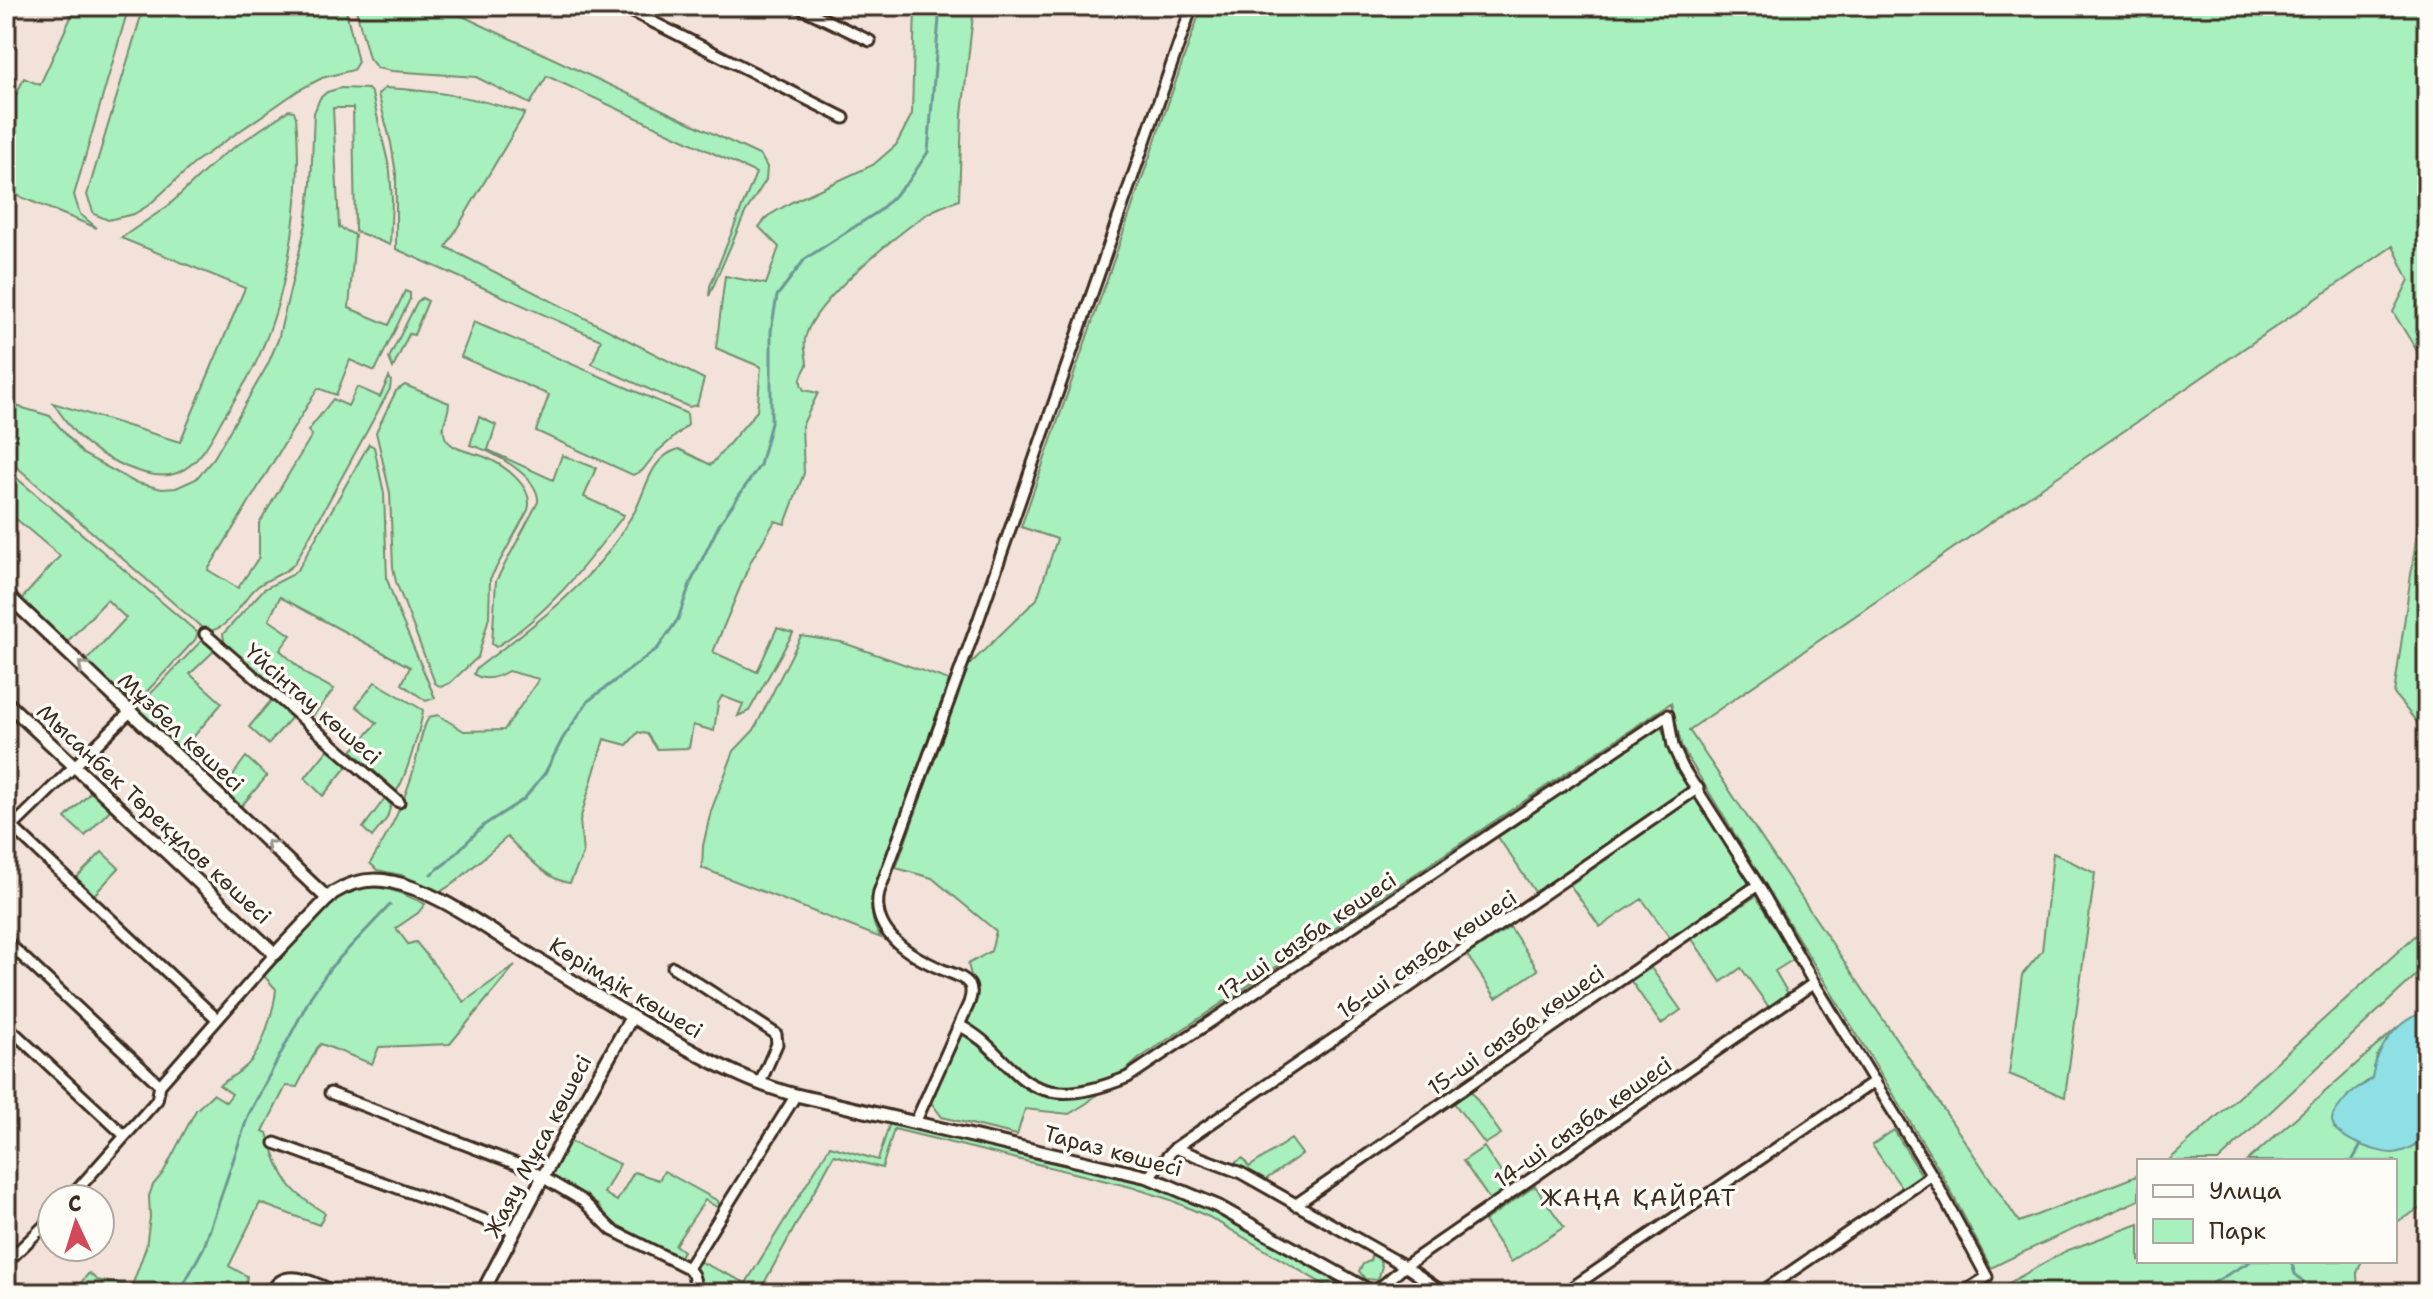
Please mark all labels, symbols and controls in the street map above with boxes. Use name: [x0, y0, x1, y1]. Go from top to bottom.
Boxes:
street label: Үйсінтау көшесі: [239, 637, 387, 771]
one-way arrow: [78, 661, 92, 676]
street label: Мұзбел көшесі: [112, 666, 250, 798]
street label: Мысанбек Төреқұлов көшесі: [30, 697, 278, 931]
one-way arrow: [266, 841, 281, 855]
street label: 17-ші сызба көшесі: [1212, 865, 1402, 1007]
street label: 16-ші сызба көшесі: [1331, 883, 1523, 1025]
street label: Көрімдік көшесі: [544, 931, 708, 1045]
street label: 15-ші сызба көшесі: [1422, 958, 1610, 1102]
street label: Жаяу Мұса көшесі: [478, 1050, 598, 1242]
street label: 14-ші сызба көшесі: [1488, 1050, 1678, 1194]
street label: Тараз көшесі: [1041, 1119, 1185, 1183]
legend: [2137, 1159, 2397, 1263]
text: Улица: [2209, 1175, 2282, 1207]
district label: ЖАҢА ҚАЙРАТ: [1540, 1182, 1738, 1214]
north arrow: [36, 1183, 116, 1263]
text: С: [67, 1189, 82, 1218]
text: Парк: [2209, 1215, 2266, 1247]

